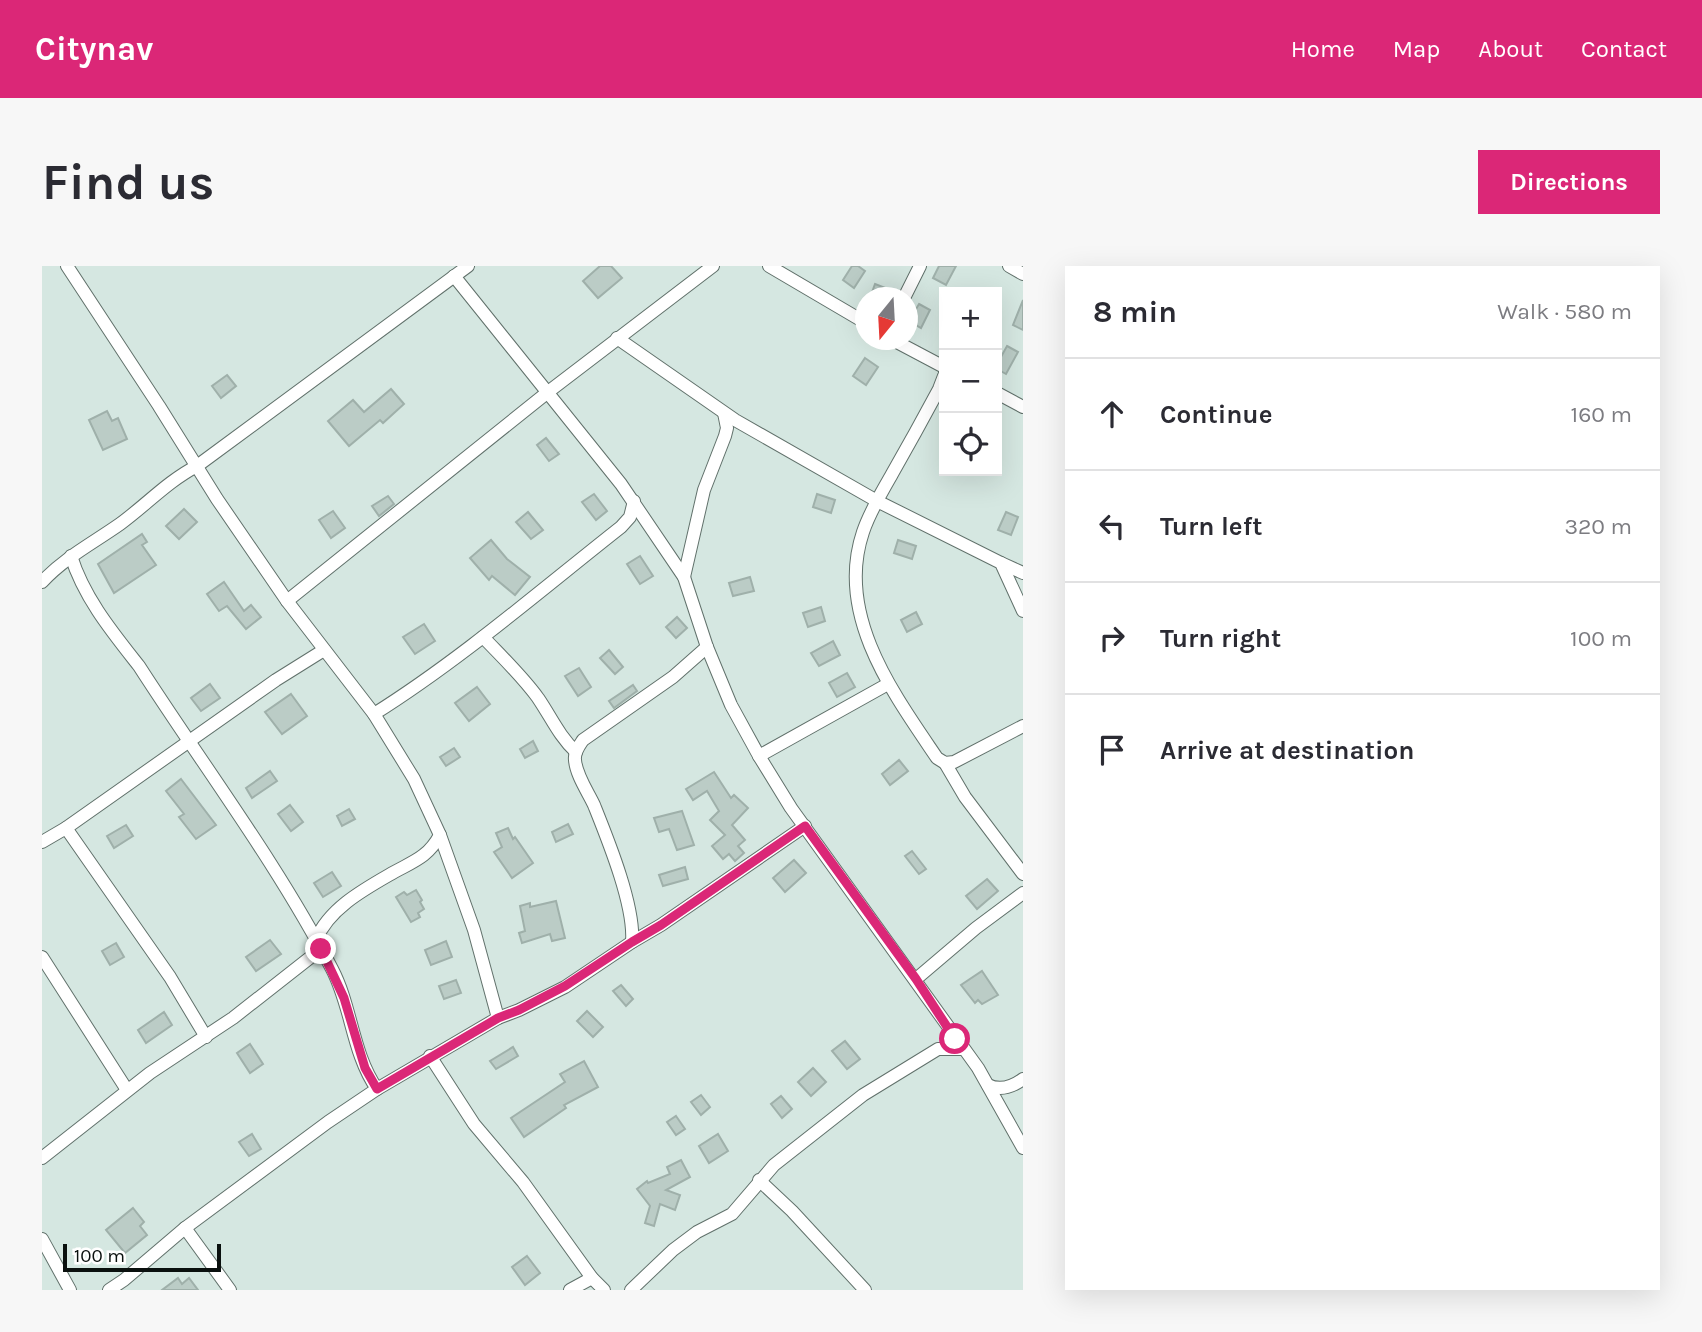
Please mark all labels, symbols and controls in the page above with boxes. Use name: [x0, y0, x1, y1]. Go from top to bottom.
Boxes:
text: Citynav: [35, 30, 153, 68]
text: Home: [1291, 35, 1355, 63]
text: Map: [1393, 35, 1440, 63]
text: About: [1478, 35, 1543, 63]
text: Contact: [1581, 35, 1667, 63]
button: Directions: [1478, 150, 1660, 214]
text: Find us: [42, 154, 214, 211]
north arrow: [855, 287, 918, 350]
map controls: [939, 287, 1002, 476]
button: +: [939, 287, 1002, 350]
text: 8 min: [1093, 294, 1177, 330]
text: Walk · 580 m: [1497, 298, 1632, 325]
button: −: [939, 350, 1002, 413]
icon: ahead: [1093, 395, 1131, 433]
text: Continue: [1160, 399, 1272, 430]
text: 160 m: [1571, 401, 1632, 428]
button: locate: [939, 413, 1002, 476]
icon: left: [1093, 507, 1131, 545]
text: Turn left: [1160, 511, 1262, 542]
text: 320 m: [1564, 513, 1632, 540]
icon: right: [1093, 619, 1131, 657]
text: Turn right: [1160, 623, 1281, 654]
text: 100 m: [1570, 625, 1632, 652]
icon: arrive: [1093, 731, 1131, 769]
text: Arrive at destination: [1160, 735, 1414, 766]
route end: [305, 933, 336, 964]
route start: [939, 1023, 970, 1054]
scale bar: [63, 1241, 220, 1273]
text: 100 m: [74, 1245, 125, 1267]

